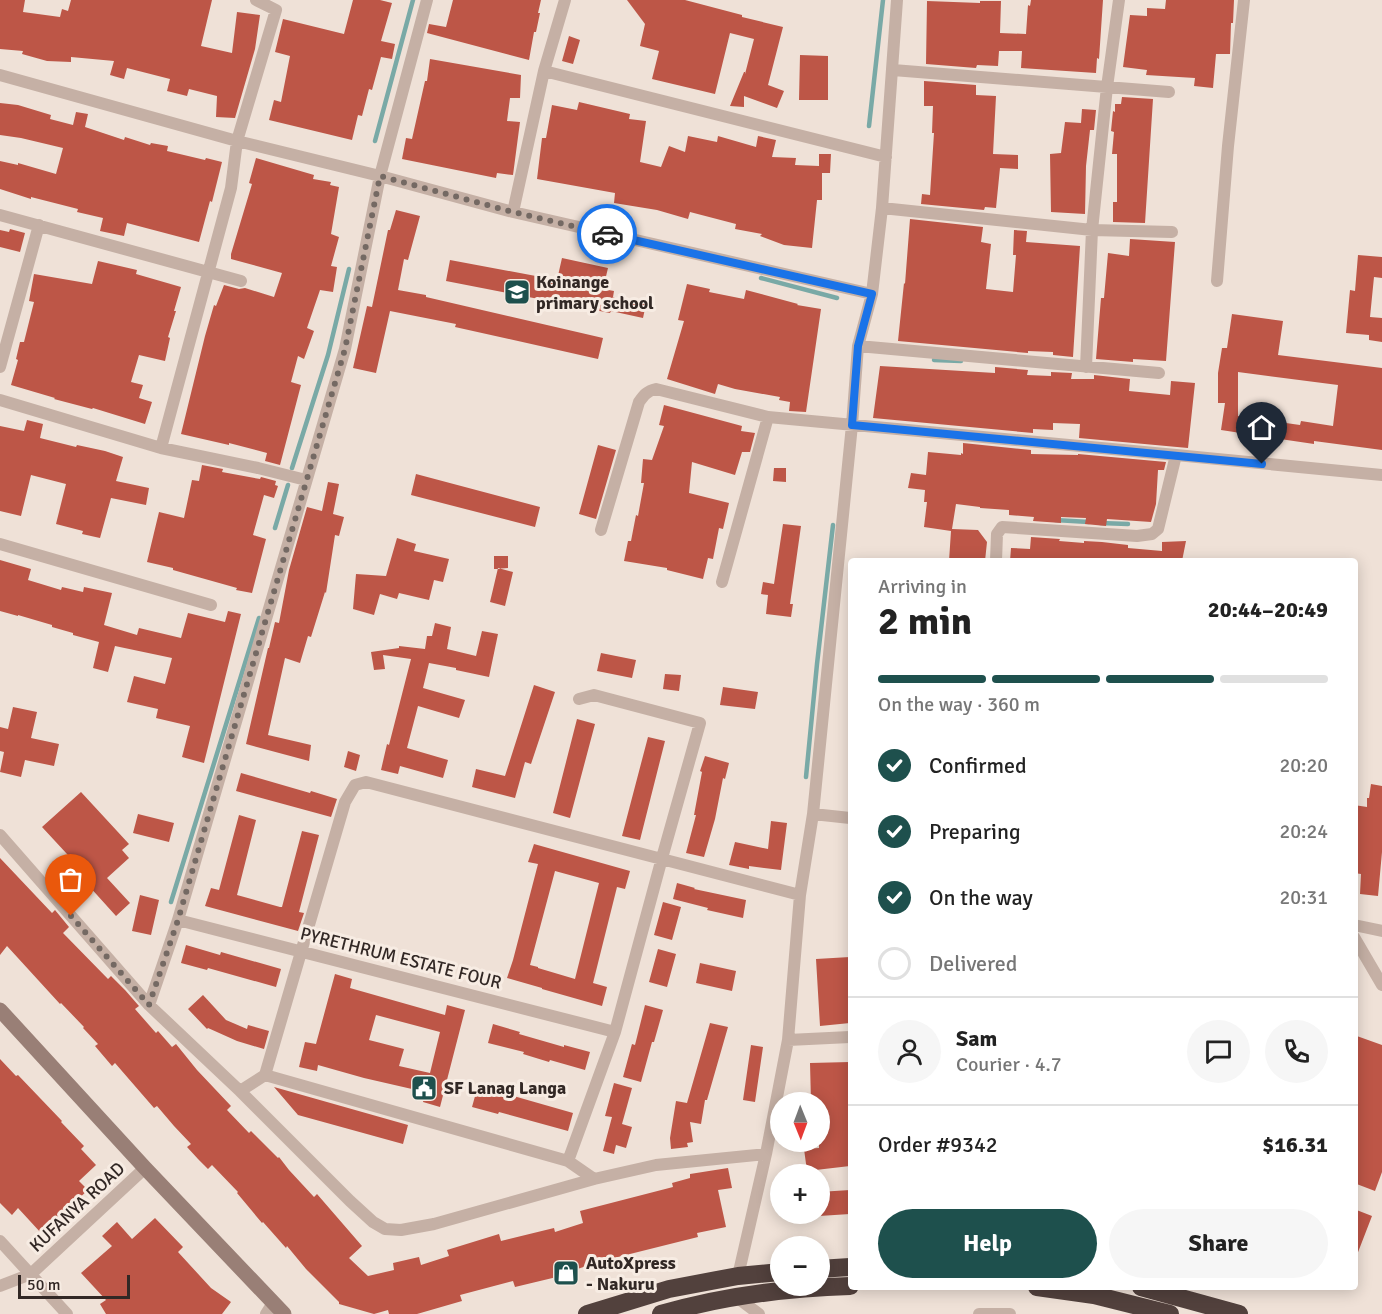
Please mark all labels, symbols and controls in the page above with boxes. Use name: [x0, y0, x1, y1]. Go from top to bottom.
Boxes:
courier: [577, 204, 637, 264]
icon: car: [591, 218, 624, 251]
place label: Koinange primary school: [536, 271, 654, 314]
school or university icon: Koinange primary school: [502, 277, 532, 307]
pin: [1236, 402, 1287, 464]
icon: home: [1245, 411, 1278, 444]
text: Arriving in: [878, 574, 967, 599]
text: 20:44–20:49: [1208, 596, 1328, 623]
text: 2 min: [878, 597, 972, 645]
text: On the way · 360 m: [878, 692, 1040, 717]
icon: check: [878, 749, 911, 782]
text: Confirmed: [929, 752, 1027, 779]
text: 20:20: [1279, 753, 1328, 778]
icon: check: [878, 815, 911, 848]
text: Preparing: [929, 818, 1021, 845]
text: 20:24: [1279, 819, 1328, 844]
pin: [45, 854, 96, 916]
icon: bag: [54, 863, 87, 896]
icon: check: [878, 881, 911, 914]
text: On the way: [929, 884, 1033, 911]
text: 20:31: [1279, 885, 1328, 910]
street label: PYRETHRUM ESTATE FOUR: [298, 922, 504, 994]
text: Delivered: [929, 950, 1017, 977]
button: person: [878, 1020, 941, 1083]
button: chat: [1187, 1020, 1250, 1083]
button: phone: [1265, 1020, 1328, 1083]
text: Sam: [956, 1025, 997, 1052]
text: Courier · 4.7: [956, 1052, 1062, 1077]
public building icon: SF Lanag Langa: [409, 1073, 439, 1103]
place label: SF Lanag Langa: [444, 1077, 566, 1099]
north arrow: [770, 1092, 830, 1152]
map controls: [770, 1092, 830, 1296]
text: Order #9342: [878, 1131, 998, 1158]
text: $16.31: [1262, 1131, 1328, 1158]
street label: KUFANYA ROAD: [25, 1157, 129, 1257]
button: +: [770, 1164, 830, 1224]
button: Help: [878, 1209, 1097, 1278]
button: Share: [1109, 1209, 1328, 1278]
button: −: [770, 1236, 830, 1296]
place label: AutoXpress - Nakuru: [586, 1252, 676, 1295]
shop icon: AutoXpress - Nakuru: [551, 1258, 581, 1288]
scale bar: [18, 1272, 130, 1300]
text: 50 m: [27, 1275, 61, 1295]

